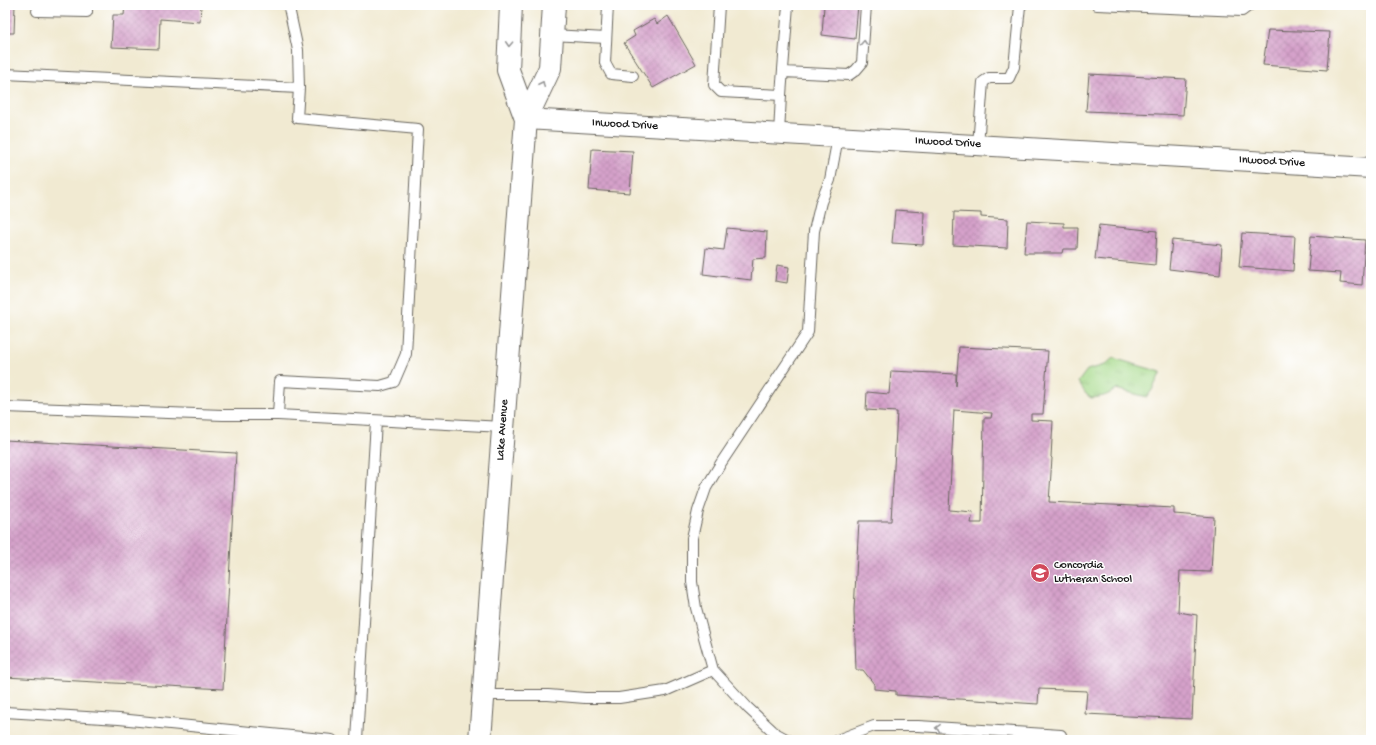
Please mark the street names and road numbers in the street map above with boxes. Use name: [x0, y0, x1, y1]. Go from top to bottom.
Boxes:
street label: Inwood Drive: [591, 116, 659, 134]
street label: Inwood Drive: [914, 134, 982, 152]
street label: Inwood Drive: [1238, 153, 1306, 171]
street label: Lake Avenue: [494, 398, 512, 461]

